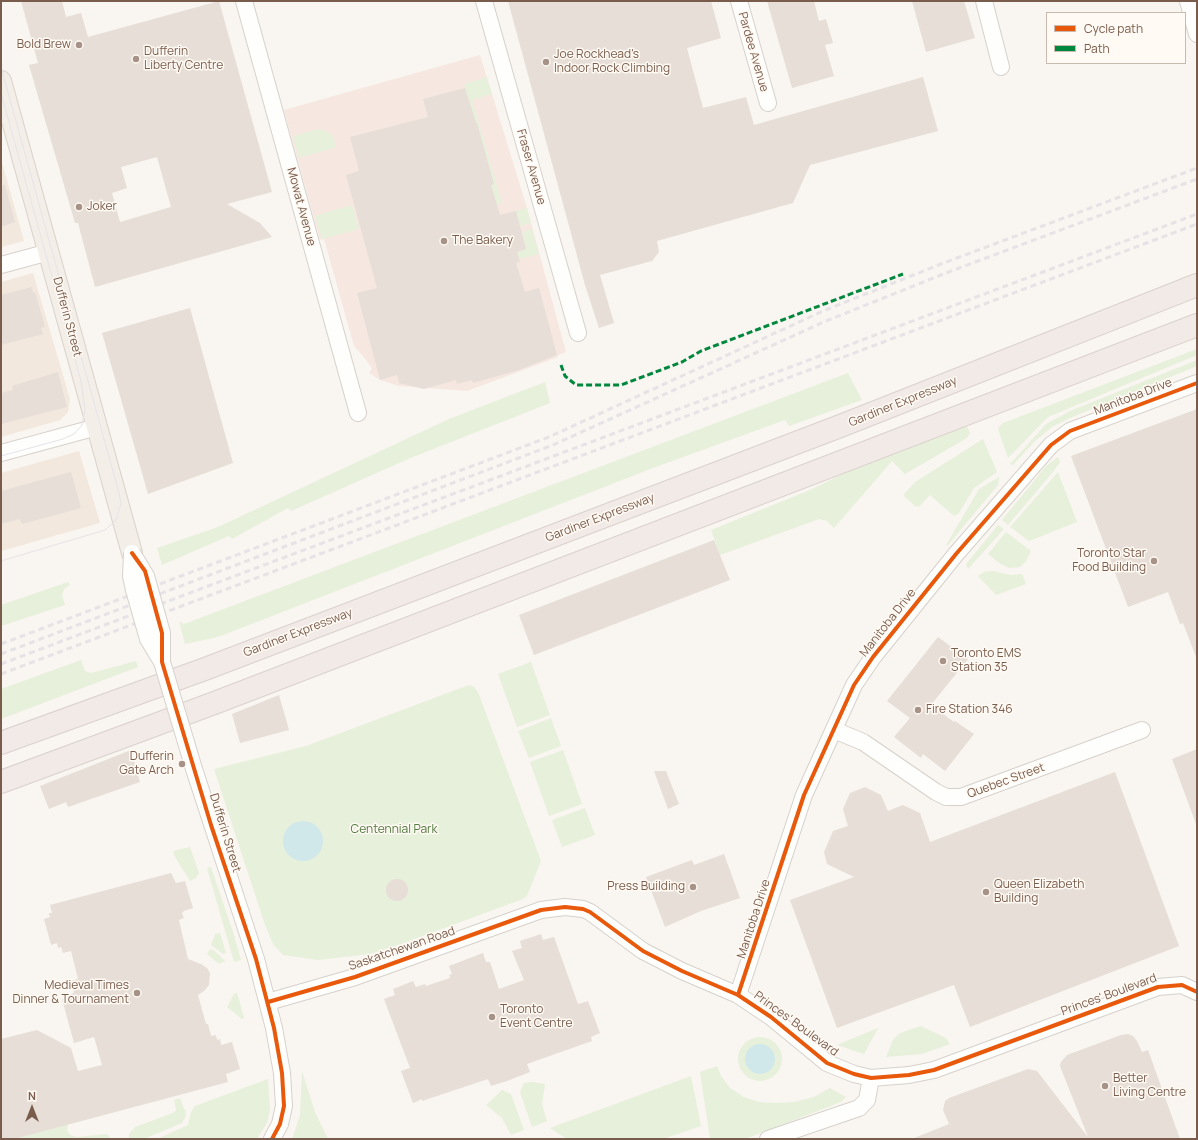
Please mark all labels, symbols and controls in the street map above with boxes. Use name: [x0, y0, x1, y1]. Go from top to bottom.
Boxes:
street label: Pardee Avenue: [735, 10, 771, 94]
legend: [1046, 12, 1186, 64]
text: Cycle path: [1084, 20, 1143, 37]
place label: Bold Brew: [17, 38, 71, 52]
marker: Bold Brew: [74, 40, 84, 50]
text: Path: [1084, 40, 1110, 57]
place label: Dufferin Liberty Centre: [144, 45, 223, 73]
place label: Joe Rockhead's Indoor Rock Climbing: [554, 48, 670, 76]
marker: Dufferin Liberty Centre: [131, 54, 141, 64]
marker: Joe Rockhead's Indoor Rock Climbing: [541, 57, 551, 67]
street label: Fraser Avenue: [513, 128, 549, 206]
street label: Mowat Avenue: [284, 166, 318, 248]
place label: Joker: [87, 200, 117, 214]
marker: Joker: [74, 202, 84, 212]
place label: The Bakery: [452, 234, 513, 248]
marker: The Bakery: [439, 236, 449, 246]
street label: Dufferin Street: [49, 276, 85, 358]
street label: Gardiner Expressway: [847, 374, 959, 430]
street label: Manitoba Drive: [1092, 375, 1174, 419]
street label: Gardiner Expressway: [544, 491, 656, 545]
place label: Toronto Star Food Building: [1072, 547, 1146, 575]
marker: Toronto Star Food Building: [1149, 556, 1159, 566]
street label: Manitoba Drive: [857, 586, 919, 660]
street label: Gardiner Expressway: [242, 606, 354, 660]
place label: Toronto EMS Station 35: [951, 647, 1021, 675]
marker: Toronto EMS Station 35: [938, 656, 948, 666]
place label: Fire Station 346: [926, 703, 1013, 717]
marker: Fire Station 346: [913, 705, 923, 715]
place label: Dufferin Gate Arch: [119, 750, 174, 778]
marker: Dufferin Gate Arch: [177, 759, 187, 769]
street label: Quebec Street: [965, 760, 1047, 802]
street label: Dufferin Street: [206, 792, 244, 874]
park label: Centennial Park: [351, 823, 437, 837]
street label: Manitoba Drive: [734, 878, 774, 960]
place label: Queen Elizabeth Building: [994, 878, 1084, 906]
place label: Press Building: [607, 880, 685, 894]
marker: Press Building: [688, 882, 698, 892]
marker: Queen Elizabeth Building: [981, 887, 991, 897]
street label: Saskatchewan Road: [347, 924, 457, 974]
street label: Princes' Boulevard: [1059, 971, 1159, 1019]
place label: Medieval Times Dinner & Tournament: [13, 979, 129, 1007]
marker: Medieval Times Dinner & Tournament: [132, 988, 142, 998]
street label: Princes' Boulevard: [751, 989, 841, 1059]
place label: Toronto Event Centre: [500, 1003, 572, 1031]
marker: Toronto Event Centre: [487, 1012, 497, 1022]
place label: Better Living Centre: [1113, 1072, 1186, 1100]
marker: Better Living Centre: [1100, 1081, 1110, 1091]
north arrow: [12, 1088, 52, 1128]
text: N: [28, 1088, 36, 1103]

